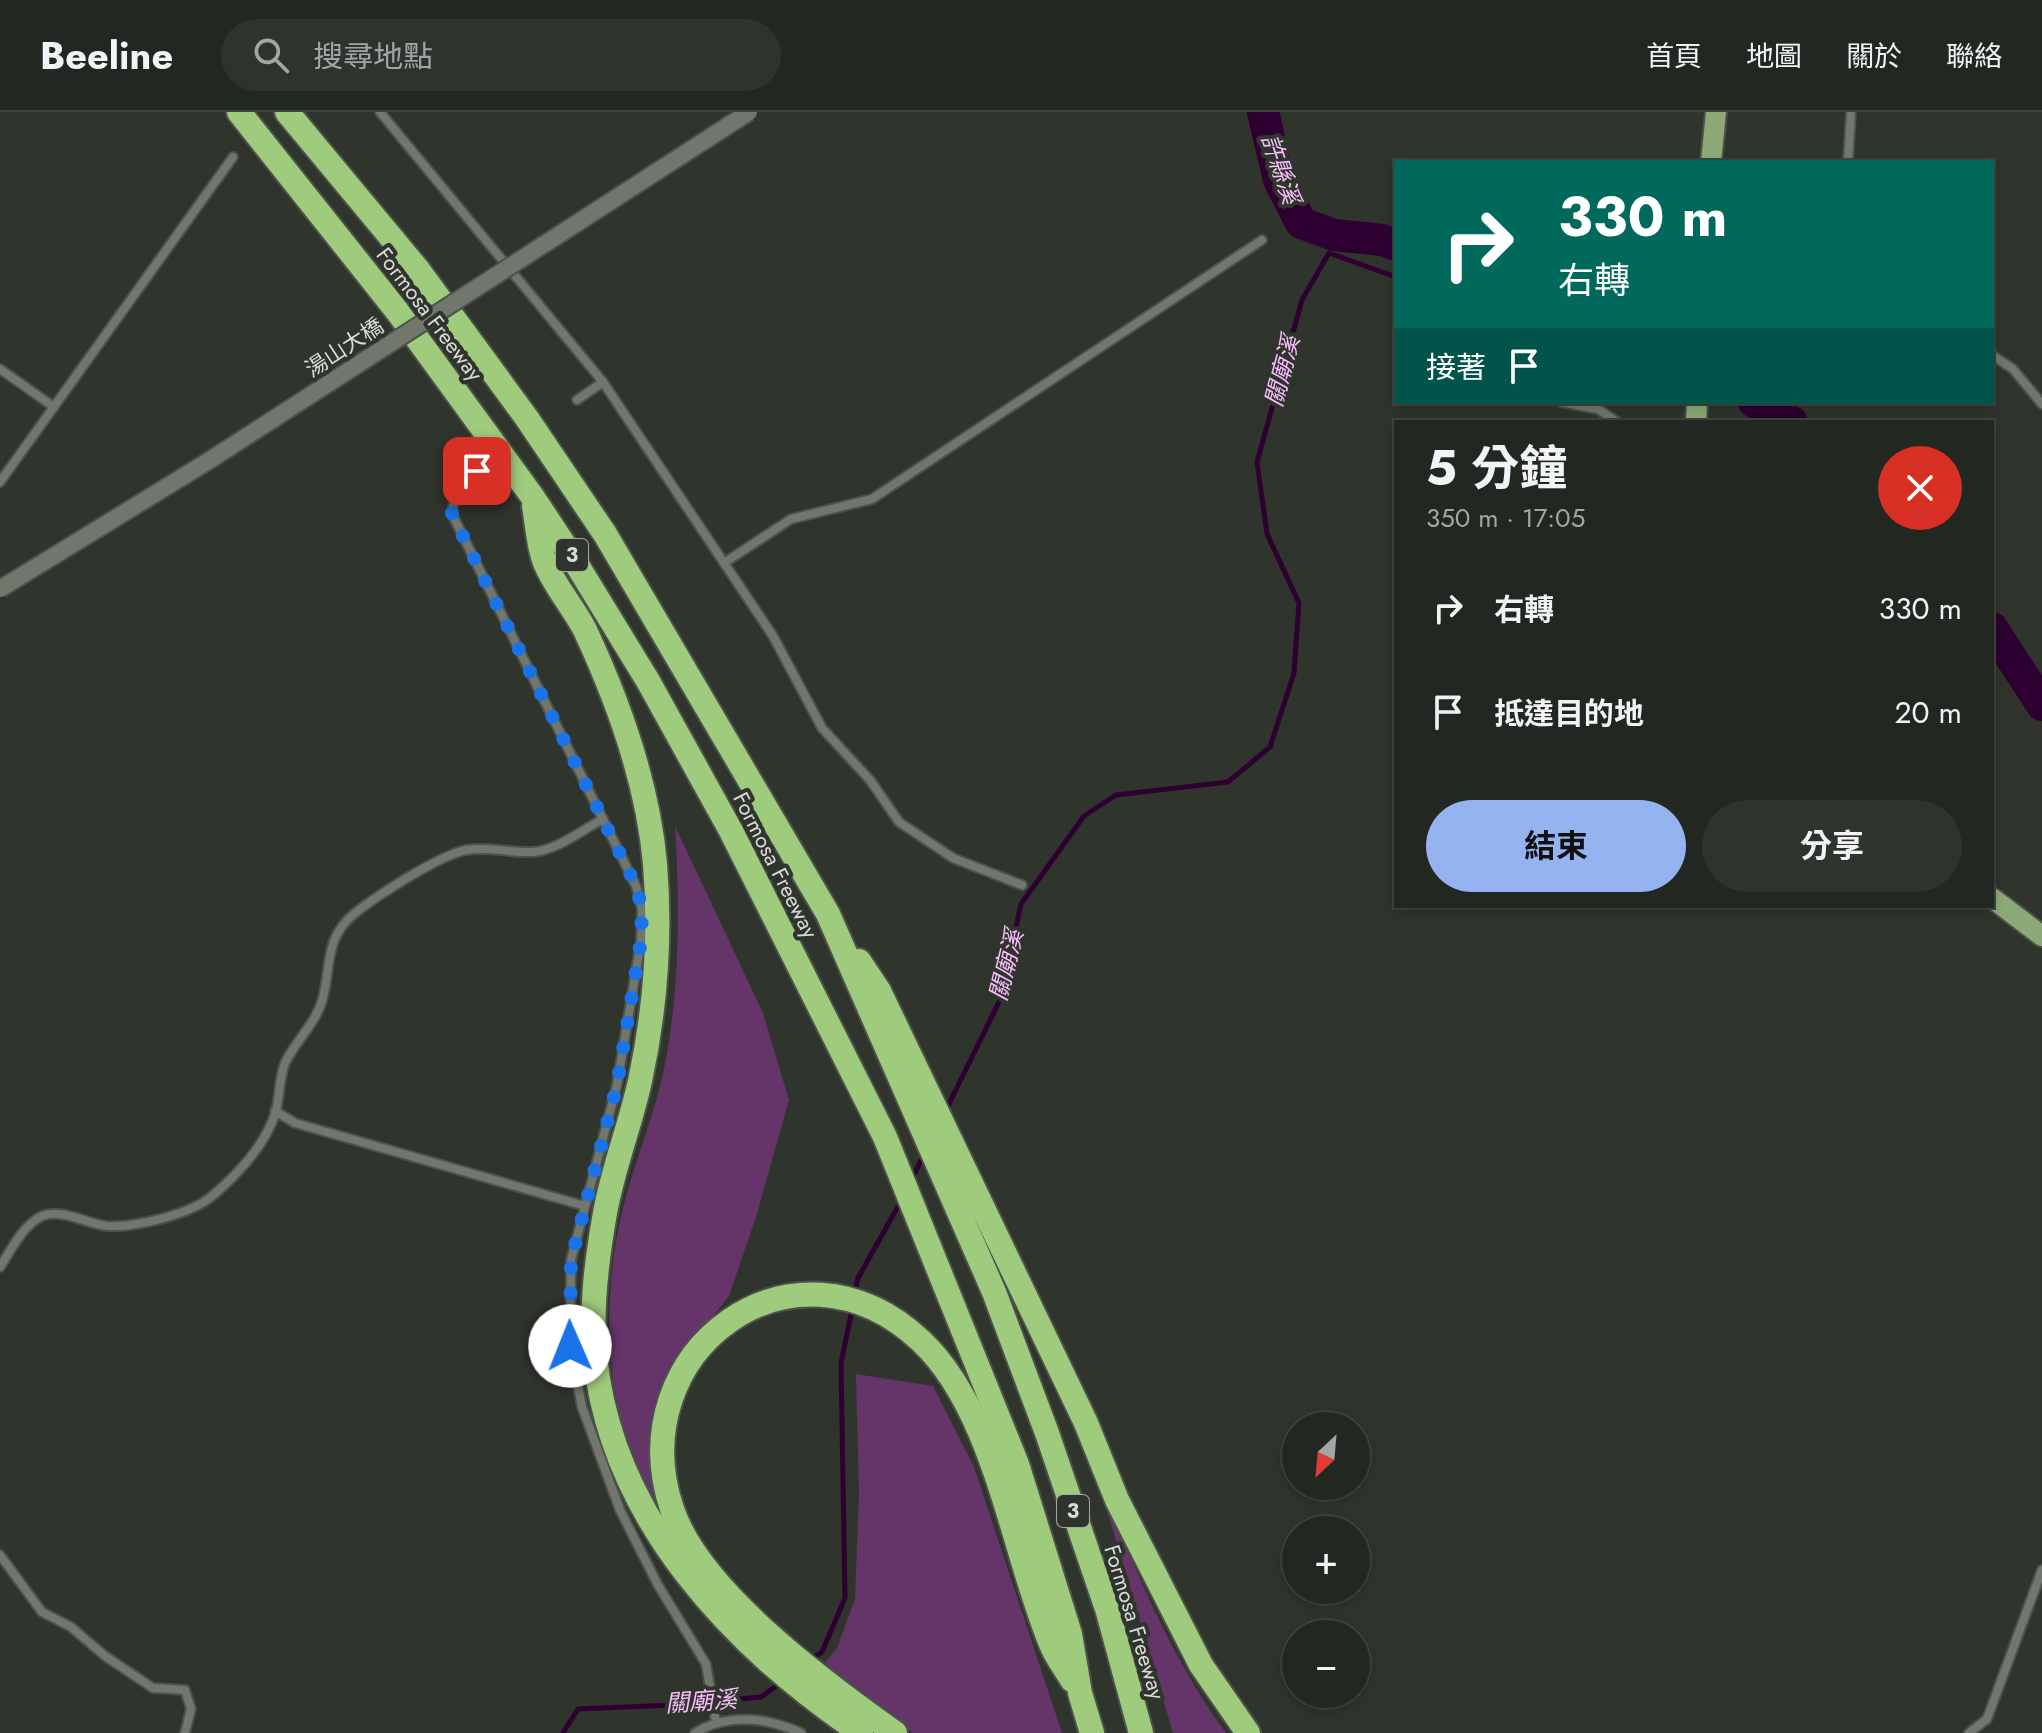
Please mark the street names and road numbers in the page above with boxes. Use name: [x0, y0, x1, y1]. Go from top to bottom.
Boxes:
street label: Formosa Freeway: [369, 240, 491, 388]
street label: 湯山大橋: [298, 310, 390, 384]
road number: 3: [556, 539, 588, 571]
street label: Formosa Freeway: [725, 786, 827, 944]
road number: 3: [1057, 1495, 1089, 1527]
street label: Formosa Freeway: [1096, 1541, 1174, 1704]

